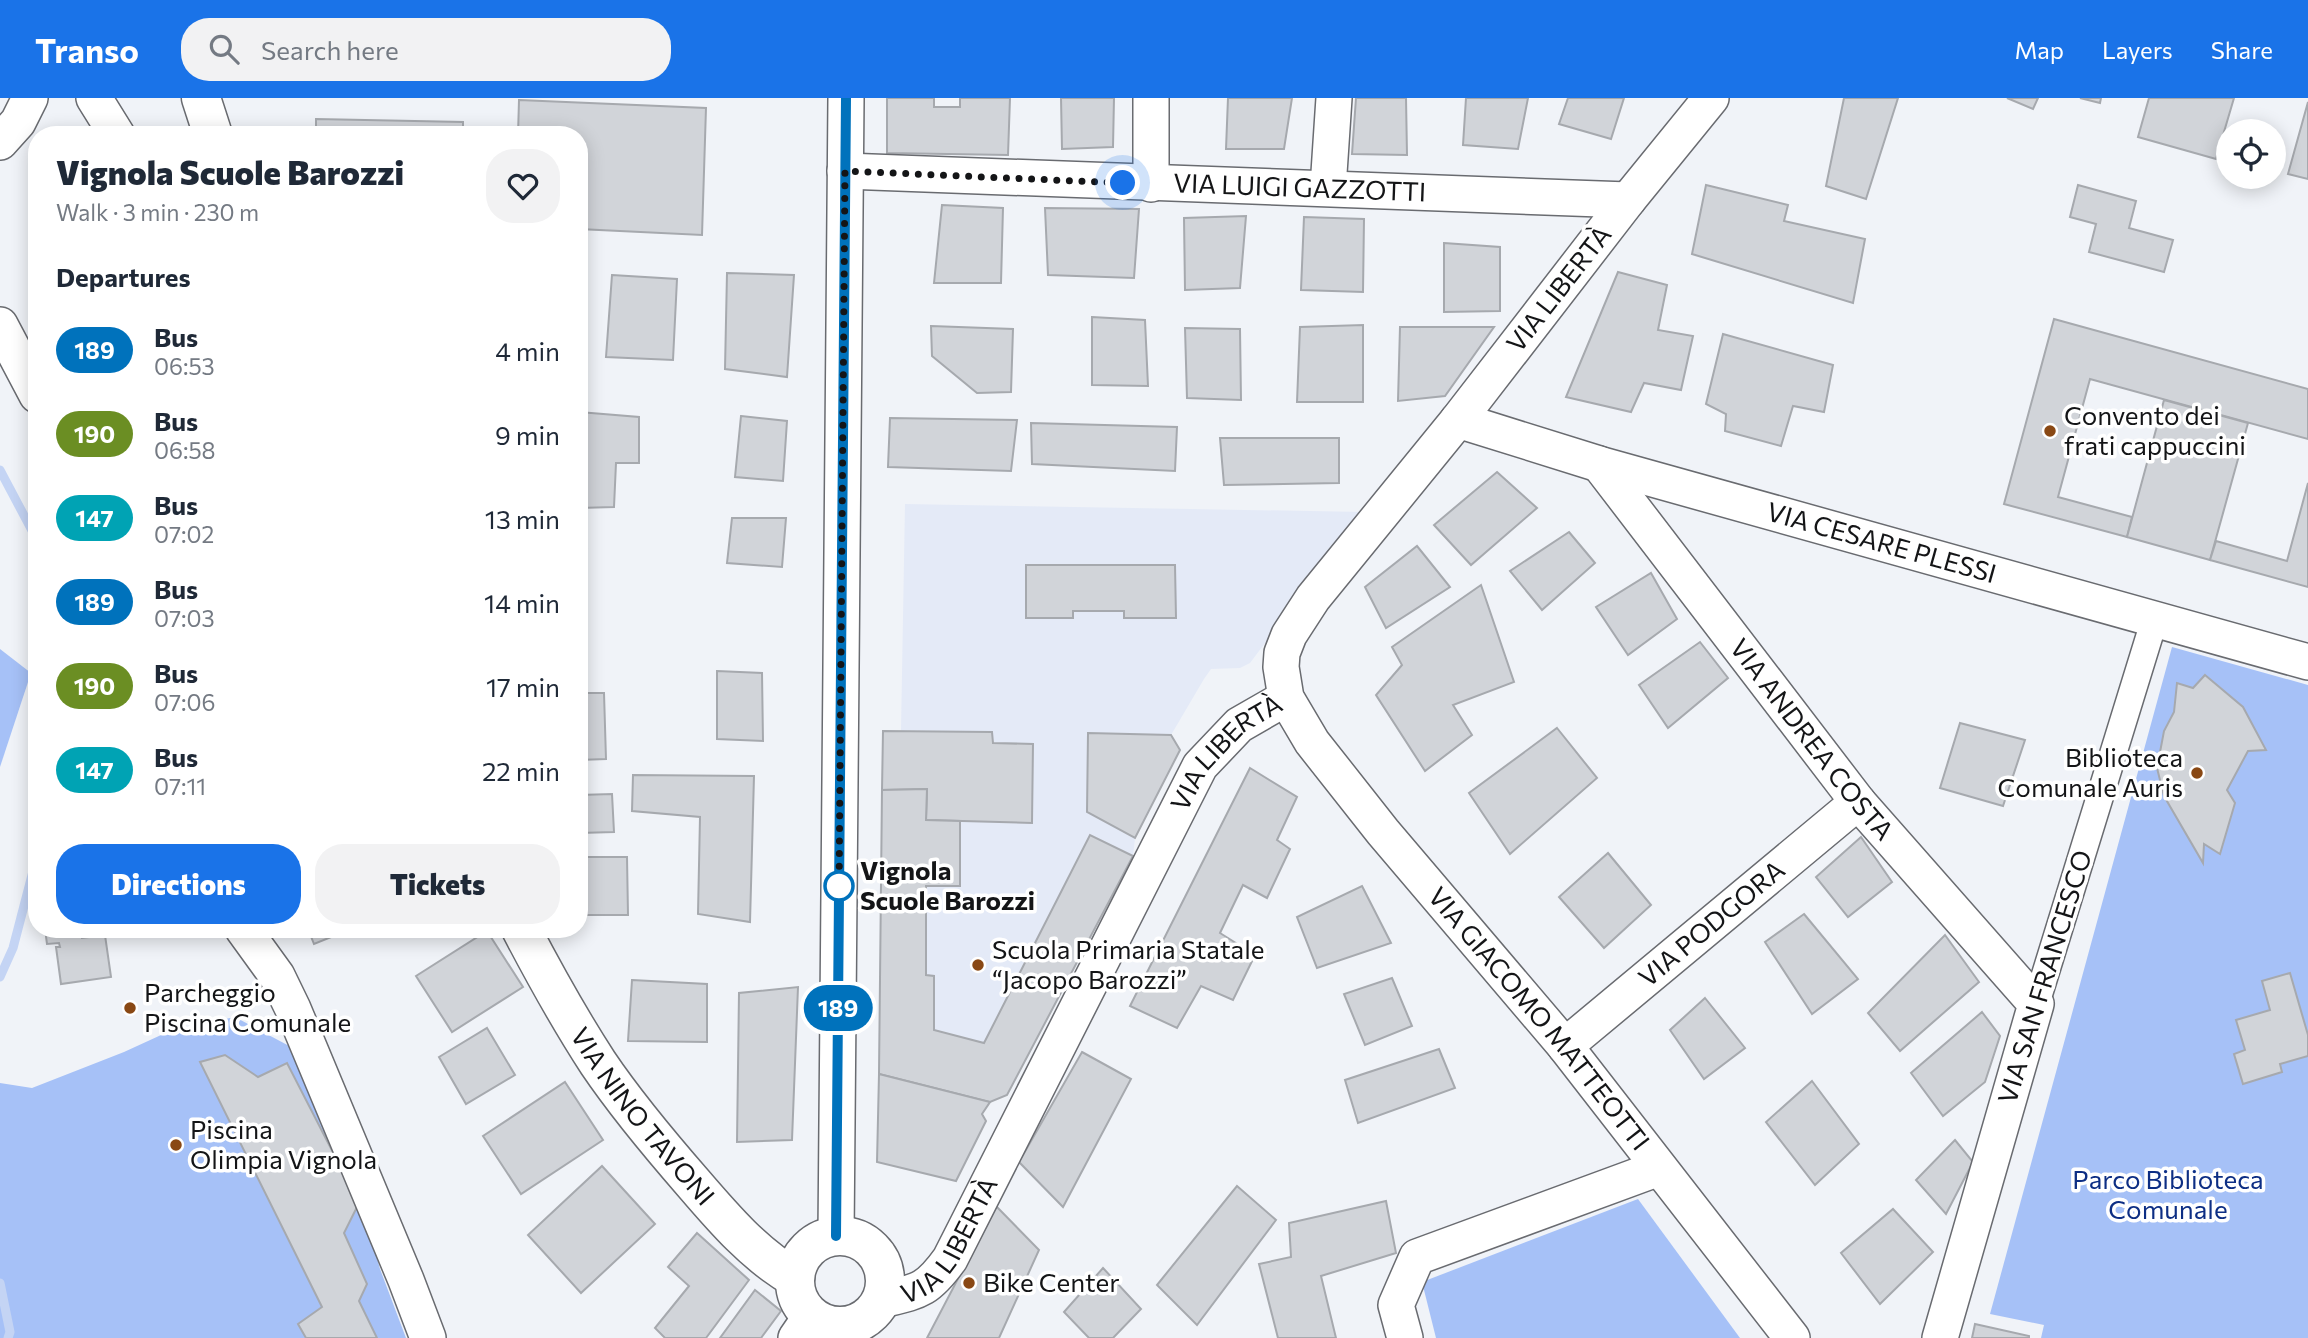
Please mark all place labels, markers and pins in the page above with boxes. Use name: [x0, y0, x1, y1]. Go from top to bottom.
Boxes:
place label: Convento dei frati cappuccini: [2064, 399, 2246, 460]
marker: Convento dei frati cappuccini: [2042, 423, 2058, 439]
place label: Biblioteca Comunale Auris: [1998, 741, 2183, 802]
marker: Biblioteca Comunale Auris: [2189, 765, 2205, 781]
place label: Vignola Scuole Barozzi: [860, 854, 1035, 915]
marker: Vignola Scuole Barozzi: [824, 871, 854, 901]
place label: Scuola Primaria Statale “Jacopo Barozzi”: [992, 933, 1264, 994]
marker: Scuola Primaria Statale “Jacopo Barozzi”: [970, 957, 986, 973]
place label: Parcheggio Piscina Comunale: [144, 976, 351, 1037]
marker: Parcheggio Piscina Comunale: [122, 1000, 138, 1016]
place label: Piscina Olimpia Vignola: [190, 1113, 377, 1174]
marker: Piscina Olimpia Vignola: [168, 1137, 184, 1153]
place label: Bike Center: [983, 1266, 1120, 1297]
marker: Bike Center: [961, 1275, 977, 1291]

